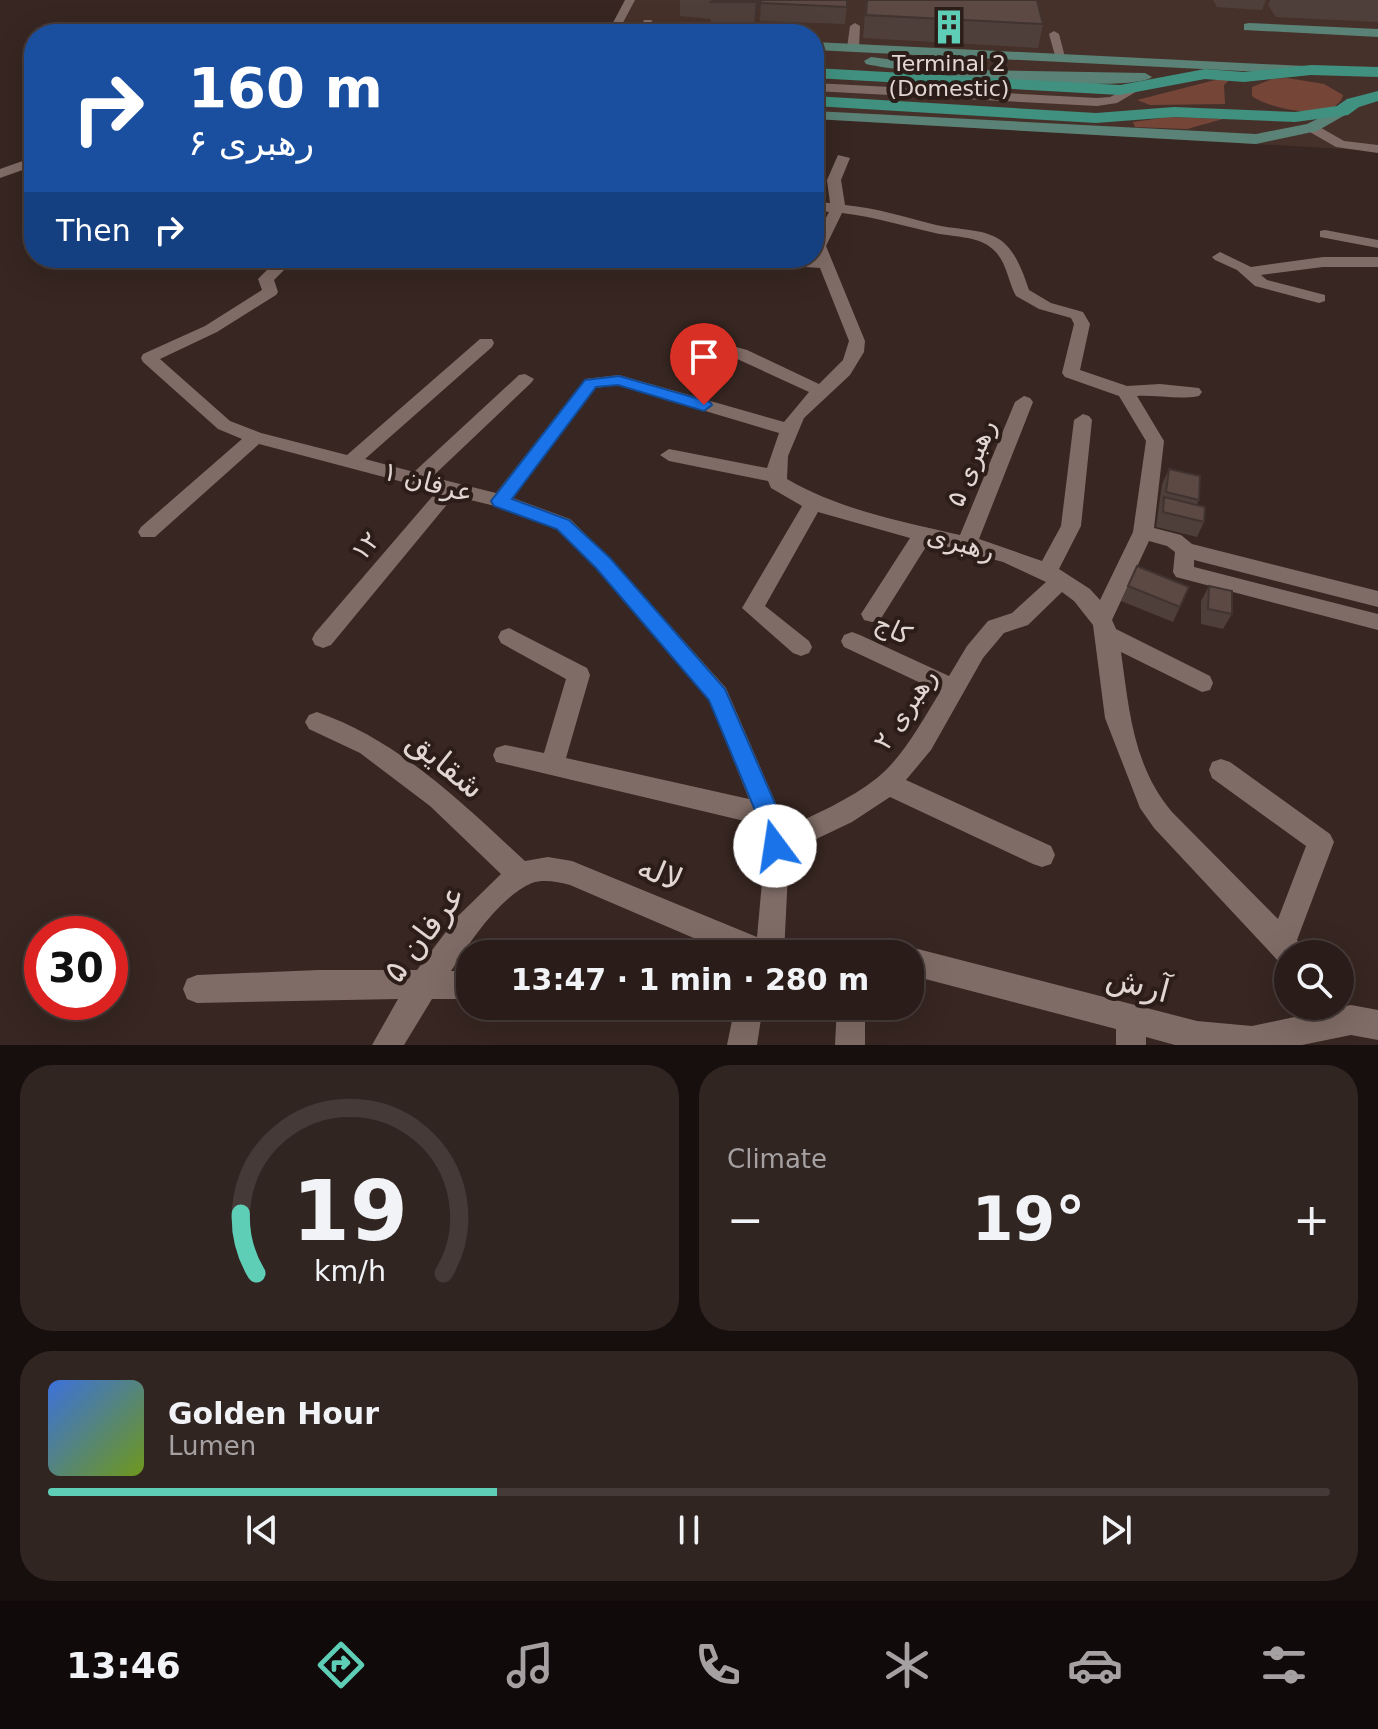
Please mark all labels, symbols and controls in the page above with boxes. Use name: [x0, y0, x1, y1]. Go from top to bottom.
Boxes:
building icon: Terminal 2 (Domestic): [930, 8, 968, 46]
place label: Terminal 2 (Domestic): [889, 51, 1009, 101]
text: 160 m: [188, 55, 383, 120]
icon: right: [56, 56, 160, 160]
text: رهبری ۶: [188, 122, 314, 163]
icon: right: [147, 208, 191, 252]
text: Then: [56, 213, 131, 248]
pin: [670, 323, 738, 405]
icon: arrive: [682, 335, 726, 379]
street label: رهبری ۵: [940, 415, 1003, 511]
street label: عرفان ۱: [380, 456, 476, 509]
street label: رهبری: [924, 520, 998, 567]
street label: ۱۲: [345, 526, 385, 566]
street label: کاج: [869, 608, 917, 652]
street label: رهبری ۲: [867, 663, 944, 756]
street label: شقایق: [400, 721, 492, 807]
position arrow: [733, 804, 817, 888]
street label: لاله: [632, 847, 688, 899]
street label: عرفان ۵: [375, 877, 473, 989]
speed limit sign: 30: [24, 916, 128, 1020]
map controls: [1274, 940, 1354, 1020]
button: search: [1274, 940, 1354, 1020]
street label: آرش: [1102, 956, 1176, 1011]
text: 13:47 · 1 min · 280 m: [511, 962, 869, 997]
text: Climate: [727, 1144, 827, 1174]
text: 19: [292, 1163, 407, 1260]
text: 19°: [972, 1184, 1085, 1254]
text: −: [727, 1194, 764, 1245]
text: +: [1293, 1194, 1330, 1245]
text: km/h: [313, 1254, 386, 1288]
text: Golden Hour: [168, 1396, 379, 1431]
text: Lumen: [168, 1431, 256, 1461]
icon: previous: [240, 1508, 284, 1552]
icon: pause: [667, 1508, 711, 1552]
icon: next: [1094, 1508, 1138, 1552]
icon: directions: [313, 1637, 369, 1693]
icon: music: [502, 1637, 558, 1693]
icon: phone: [690, 1637, 746, 1693]
icon: climate: [879, 1637, 935, 1693]
icon: car: [1067, 1637, 1123, 1693]
icon: filters: [1256, 1637, 1312, 1693]
text: 13:46: [66, 1645, 181, 1686]

